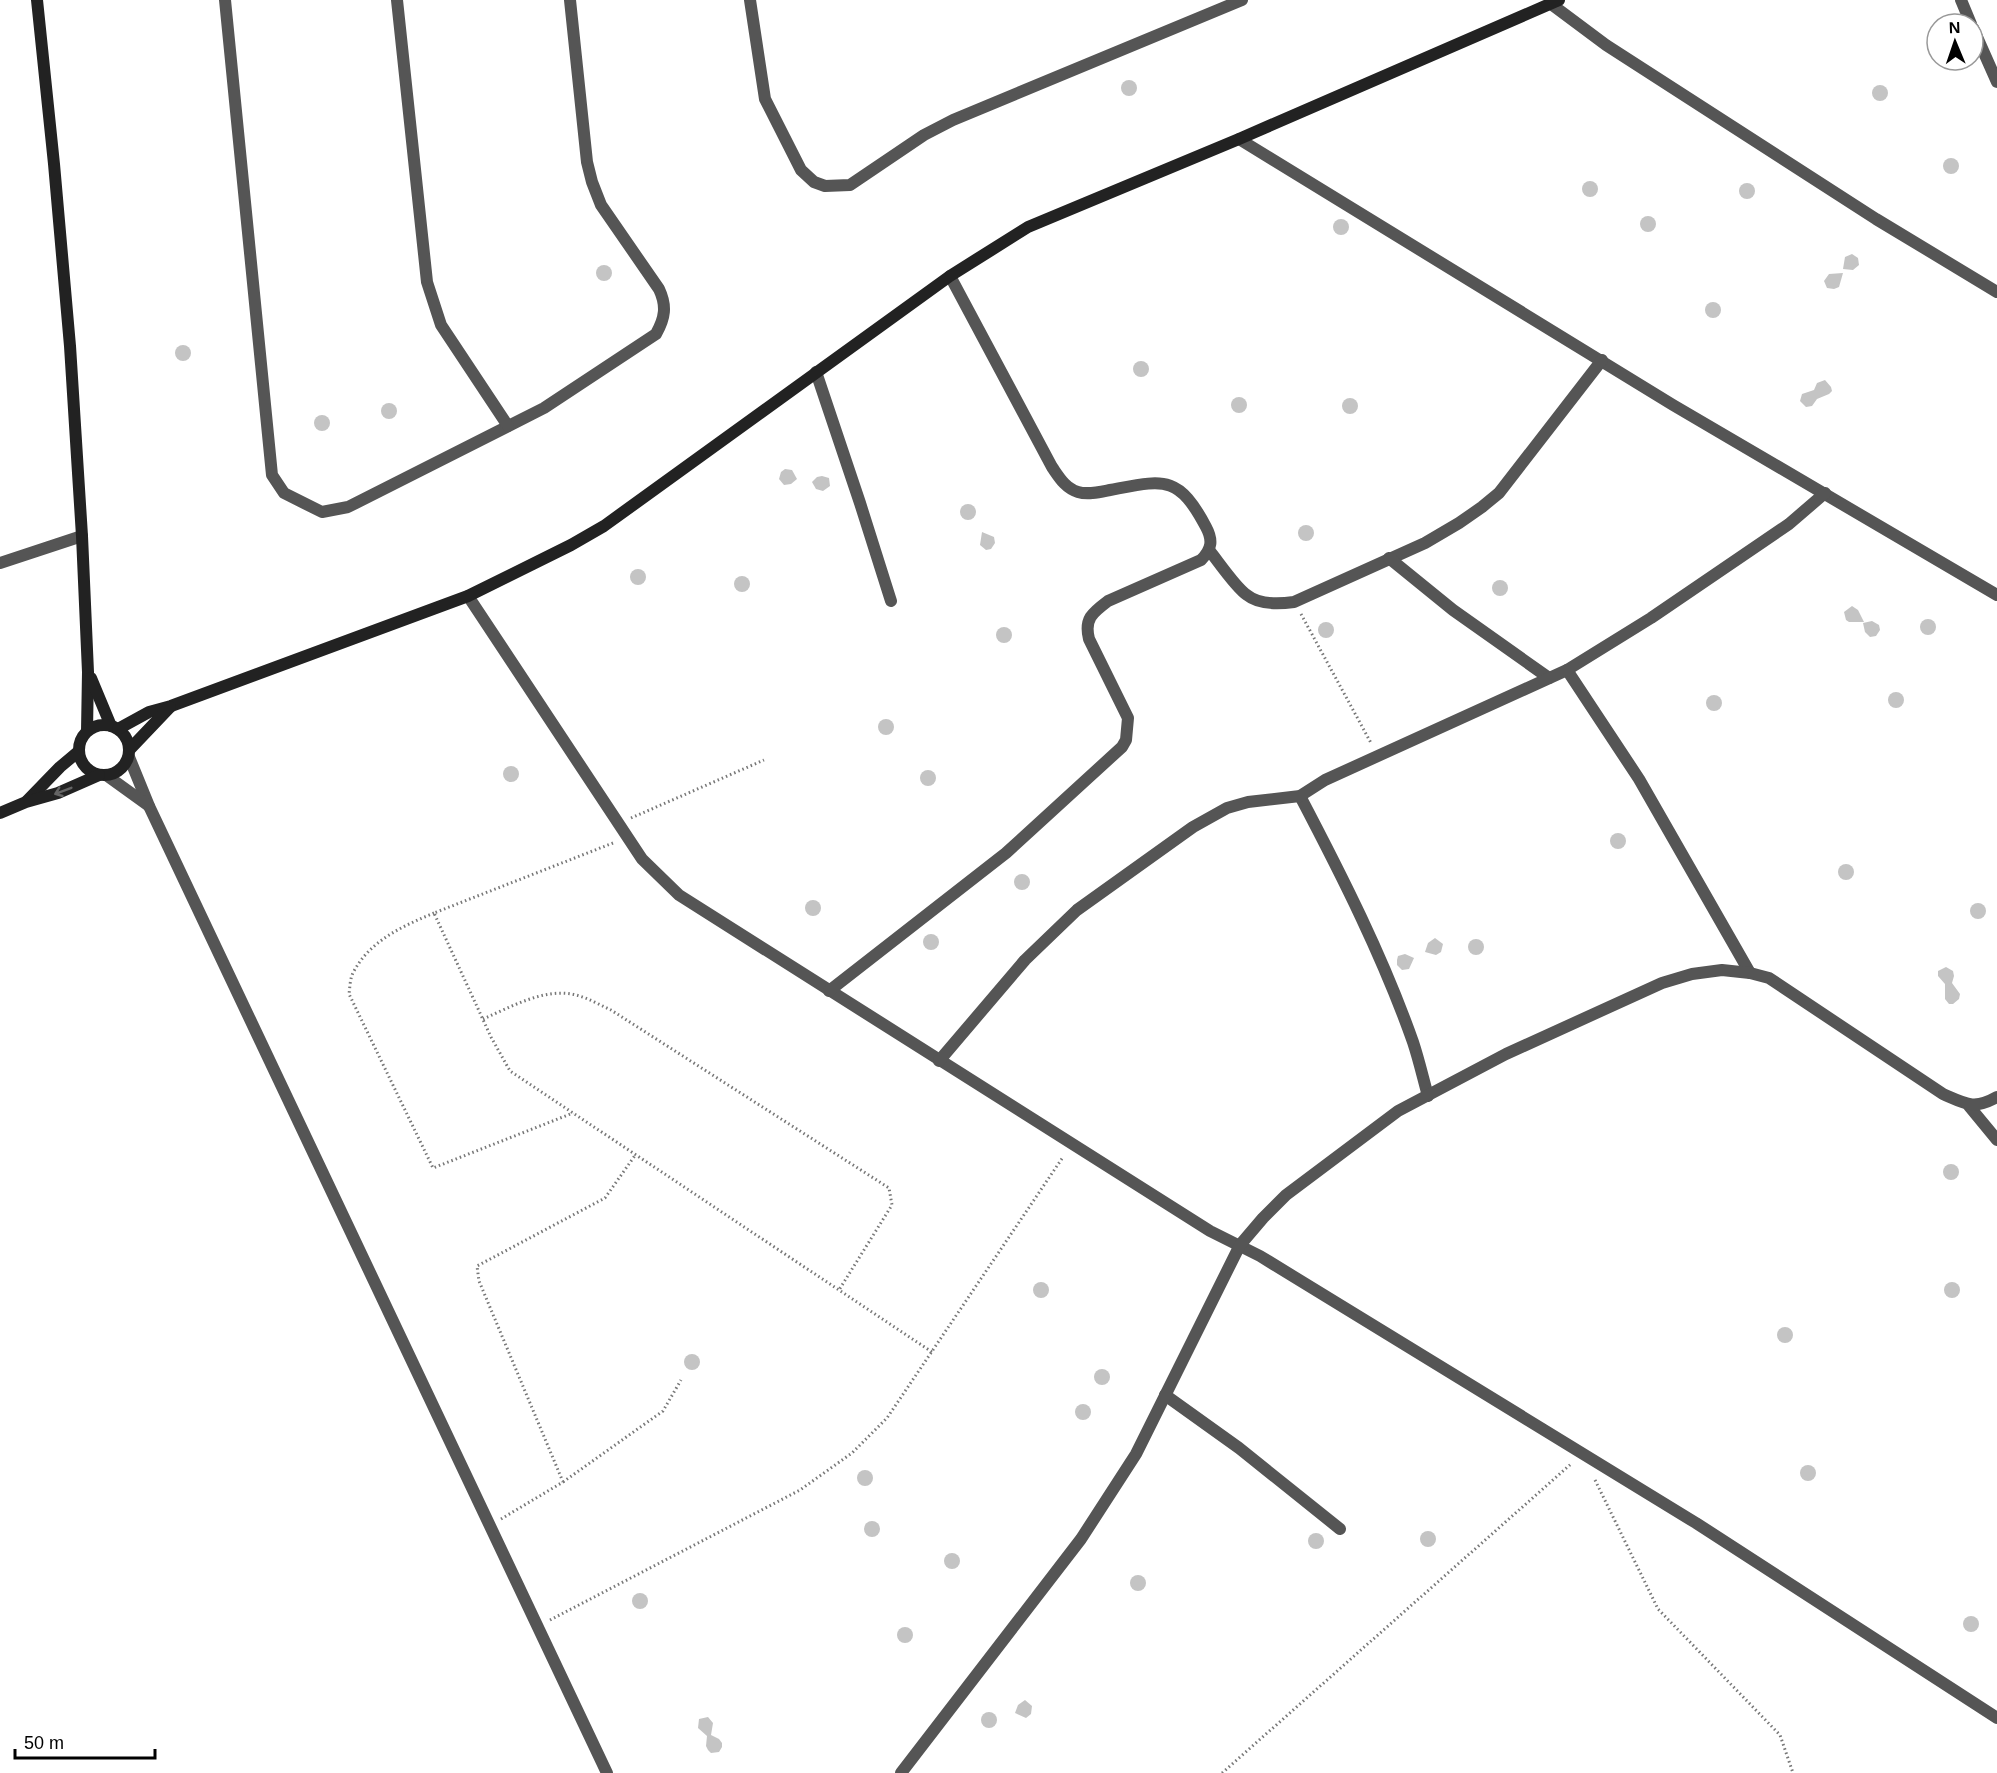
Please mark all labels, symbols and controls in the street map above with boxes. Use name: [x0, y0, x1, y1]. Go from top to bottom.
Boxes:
north arrow: [1925, 12, 1985, 72]
text: N: [1948, 19, 1961, 36]
one-way arrow: [54, 786, 73, 797]
scale bar: [15, 1722, 154, 1760]
text: 50 m: [24, 1733, 64, 1753]

